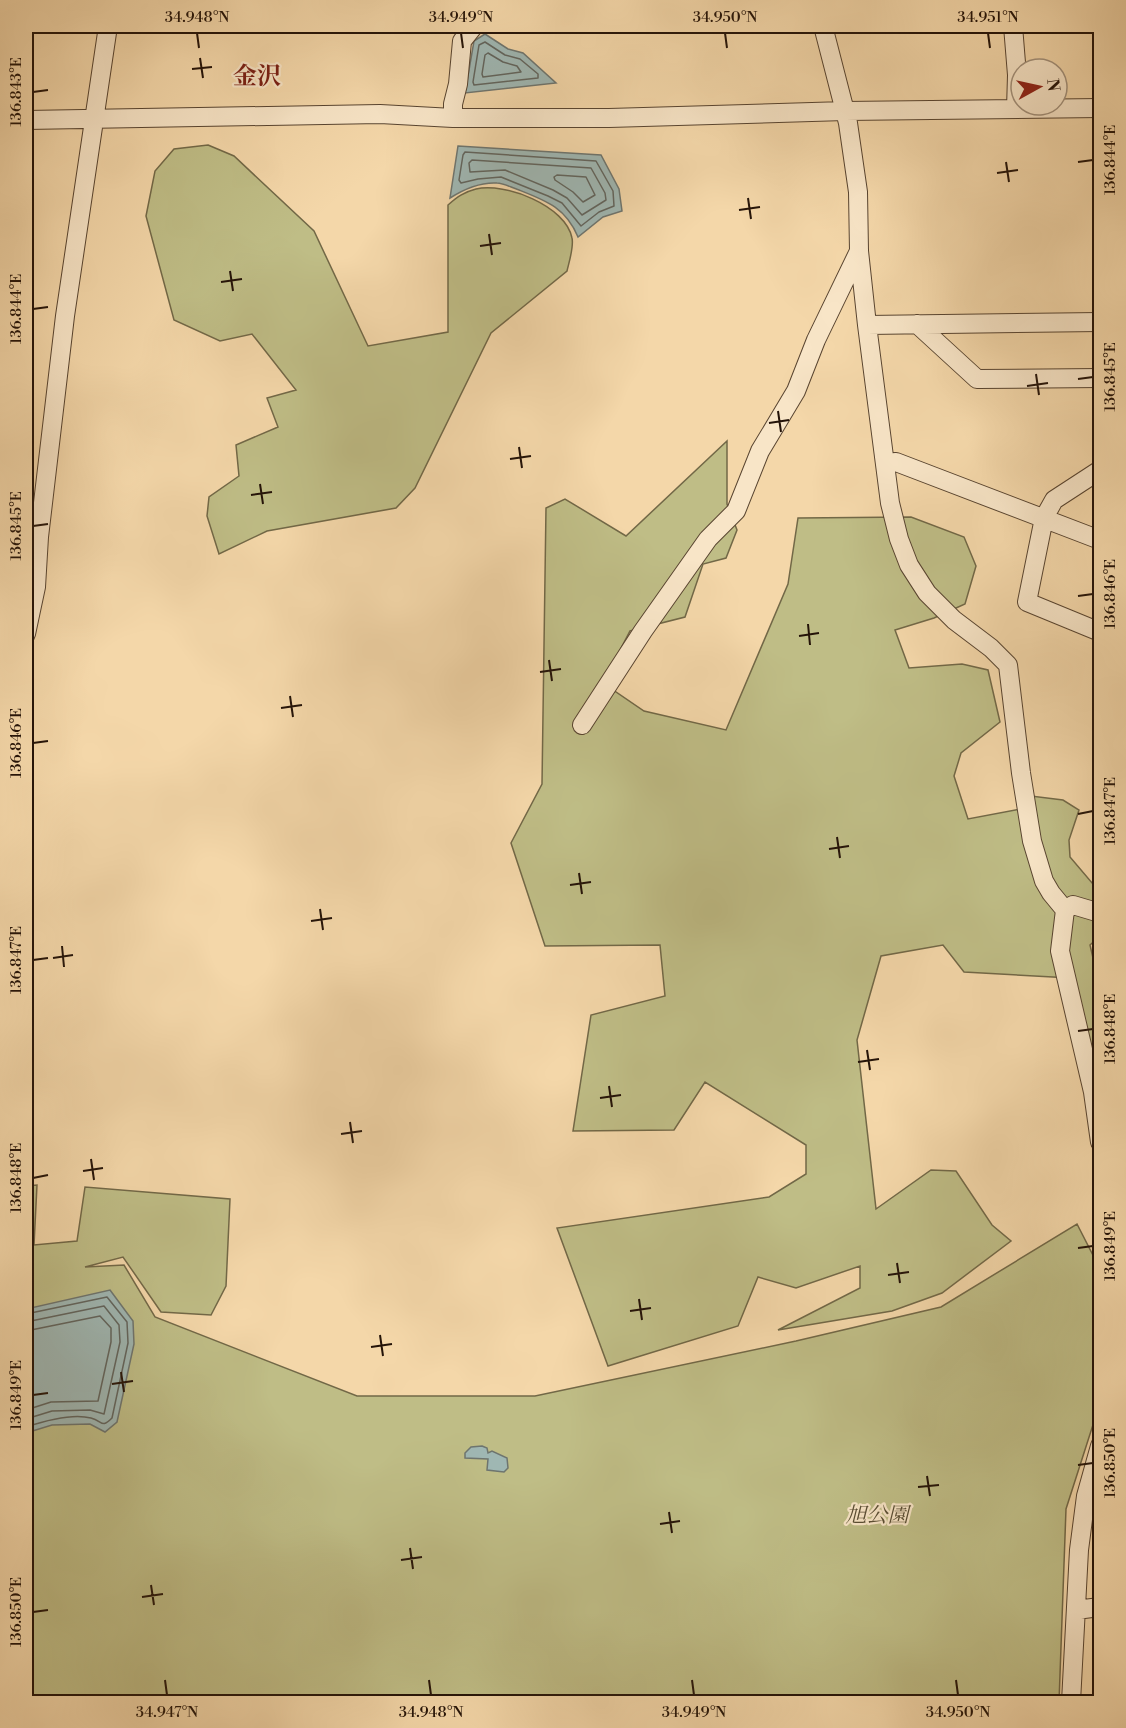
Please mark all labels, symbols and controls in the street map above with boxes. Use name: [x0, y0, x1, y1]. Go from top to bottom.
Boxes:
text: 34.948°N: [165, 8, 229, 27]
text: 34.949°N: [429, 8, 493, 27]
text: 34.950°N: [693, 8, 757, 27]
text: 34.951°N: [957, 8, 1019, 27]
text: 136.843°E: [7, 57, 26, 127]
north arrow: [1009, 57, 1069, 117]
district label: 金沢: [233, 62, 281, 92]
text: N: [1042, 77, 1064, 93]
text: 136.844°E: [1101, 125, 1120, 195]
text: 136.844°E: [7, 274, 26, 344]
text: 136.845°E: [1101, 342, 1120, 412]
text: 136.845°E: [7, 491, 26, 561]
text: 136.846°E: [1101, 559, 1120, 629]
text: 136.846°E: [7, 708, 26, 778]
text: 136.847°E: [1101, 777, 1120, 845]
text: 136.847°E: [7, 926, 26, 994]
text: 136.848°E: [1101, 994, 1120, 1064]
text: 136.848°E: [7, 1143, 26, 1213]
text: 136.849°E: [1101, 1211, 1120, 1281]
text: 136.849°E: [7, 1360, 26, 1430]
text: 136.850°E: [1101, 1428, 1120, 1498]
park label: 旭公園: [846, 1503, 911, 1529]
text: 136.850°E: [7, 1577, 26, 1647]
text: 34.947°N: [136, 1703, 198, 1722]
text: 34.948°N: [399, 1703, 463, 1722]
text: 34.949°N: [662, 1703, 726, 1722]
text: 34.950°N: [926, 1703, 990, 1722]

